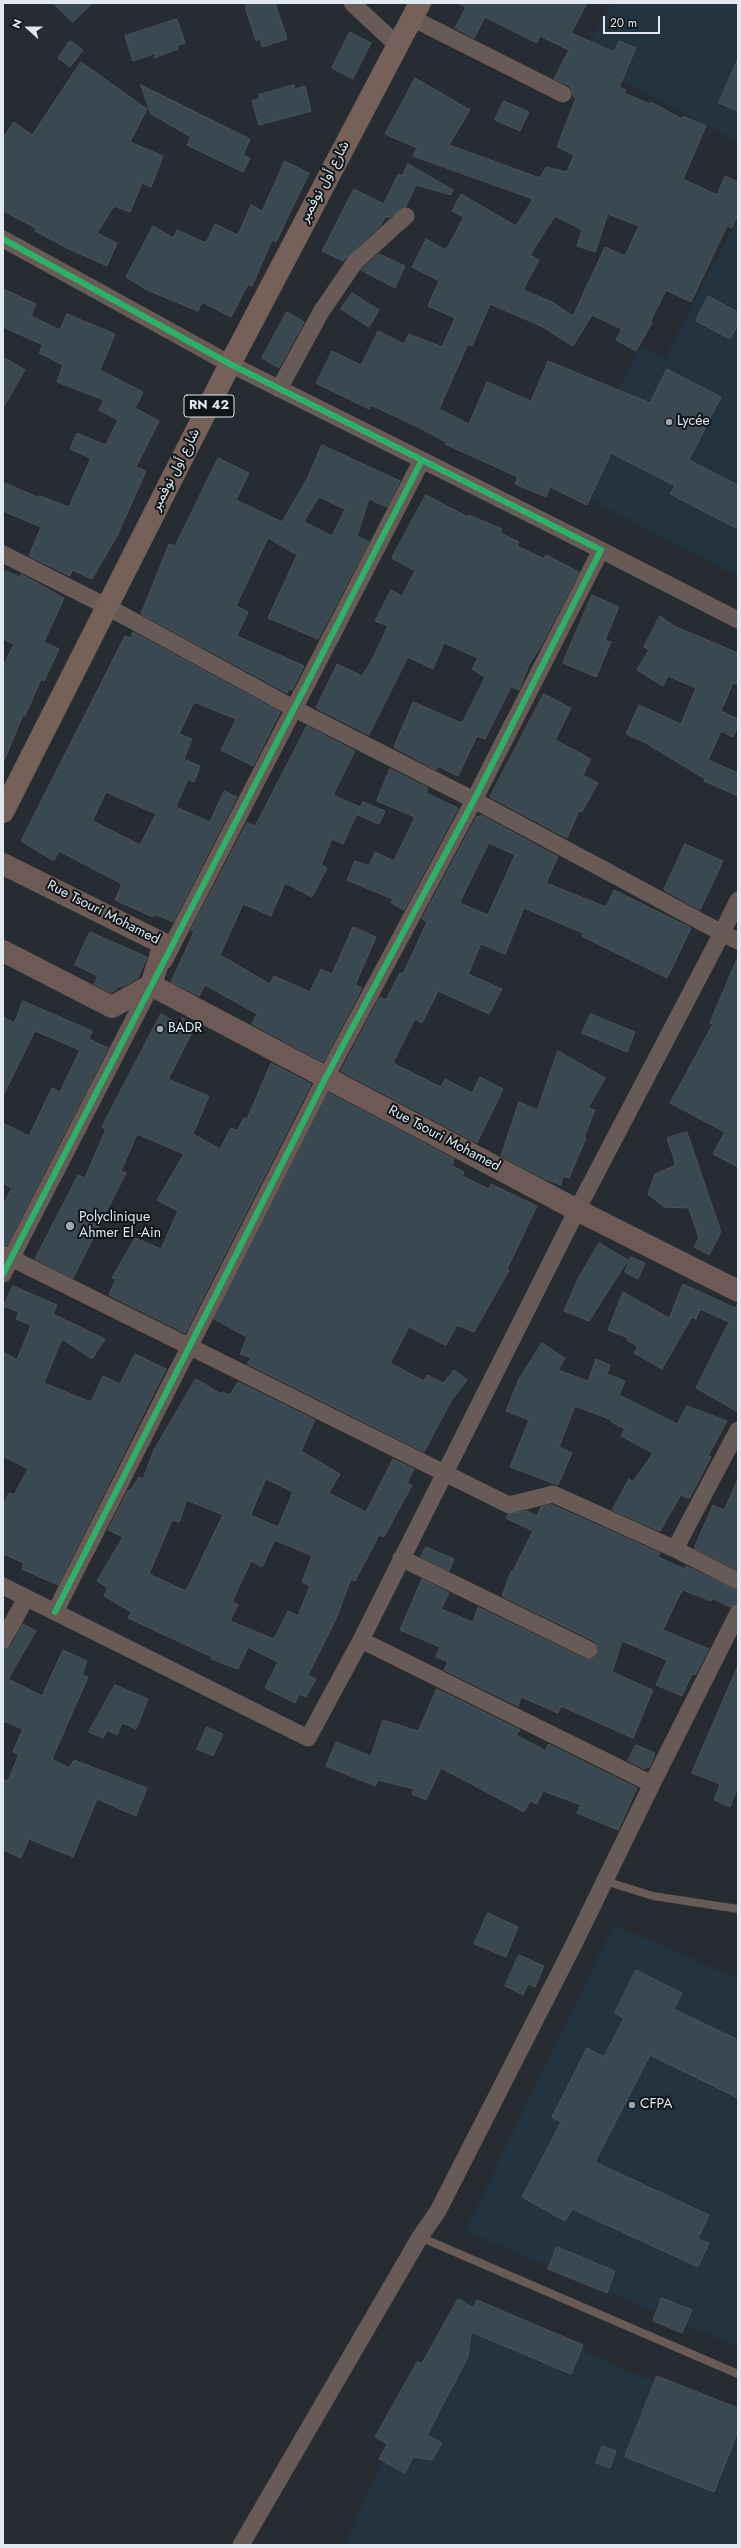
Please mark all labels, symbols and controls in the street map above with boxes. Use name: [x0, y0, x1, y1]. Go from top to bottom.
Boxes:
north arrow: [8, 8, 48, 48]
scale bar: [605, 8, 662, 34]
text: 20 m: [610, 14, 637, 32]
text: N: [8, 17, 26, 31]
street label: شارع أول نوفمبر: [296, 138, 354, 226]
road number: RN 42: [184, 395, 234, 417]
place label: Lycée: [677, 414, 710, 430]
marker: Lycée: [664, 417, 674, 427]
street label: شارع أول نوفمبر: [148, 426, 204, 514]
street label: Rue Tsouri Mohamed: [44, 877, 162, 949]
place label: BADR: [168, 1021, 202, 1037]
marker: BADR: [155, 1024, 165, 1034]
street label: Rue Tsouri Mohamed: [385, 1102, 503, 1176]
place label: Polyclinique Ahmer El -Ain: [79, 1210, 161, 1242]
marker: Polyclinique Ahmer El -Ain: [64, 1220, 76, 1232]
place label: CFPA: [640, 2097, 673, 2113]
marker: CFPA: [627, 2100, 637, 2110]

